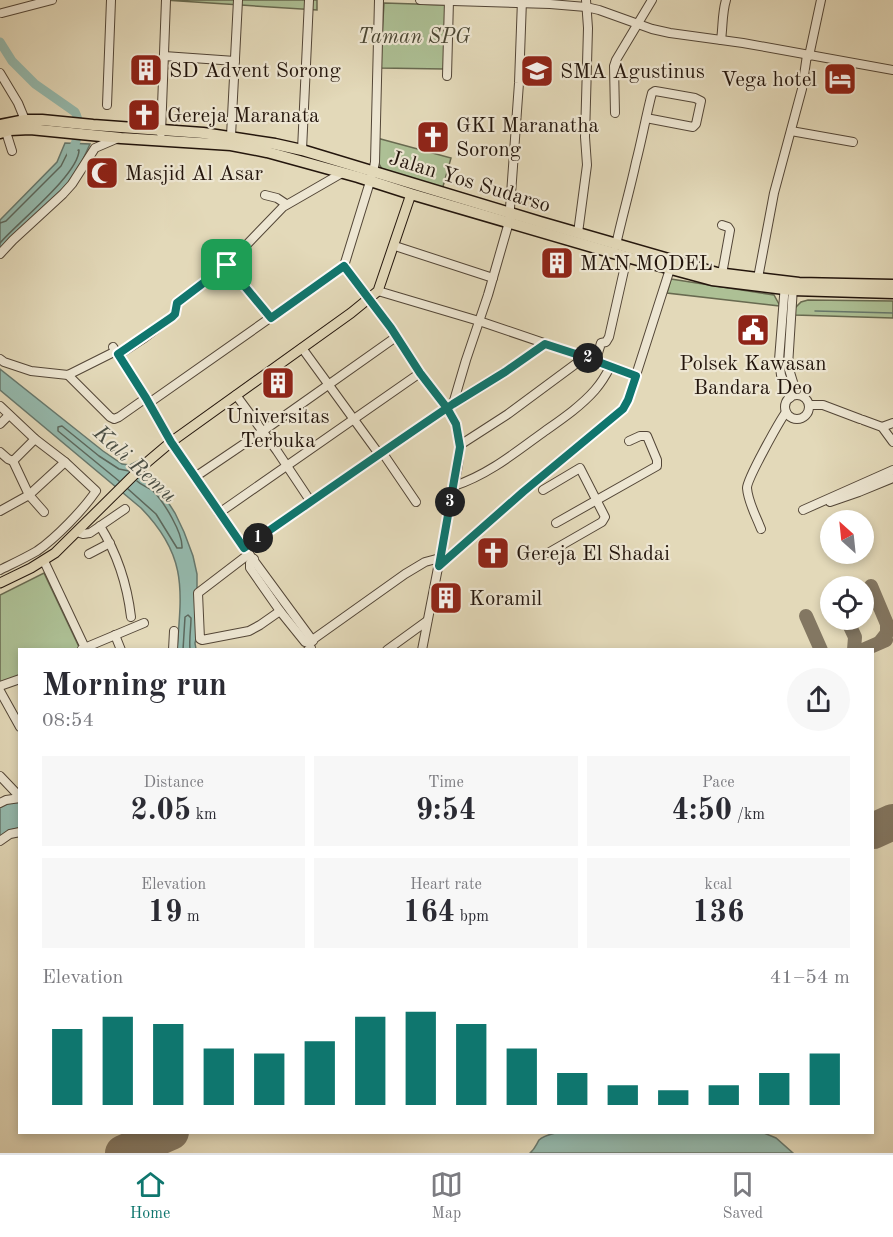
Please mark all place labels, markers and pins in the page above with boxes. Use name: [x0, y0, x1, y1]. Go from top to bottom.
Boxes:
building icon: SD Advent Sorong: [128, 52, 164, 88]
school or university icon: SMA Agustinus: [519, 53, 555, 89]
place label: SD Advent Sorong: [169, 61, 341, 82]
hotel icon: Vega hotel: [822, 61, 858, 97]
place label: SMA Agustinus: [560, 62, 705, 83]
place label: Vega hotel: [721, 70, 817, 91]
church icon: Gereja Maranata: [126, 97, 162, 133]
place label: Gereja Maranata: [167, 106, 319, 127]
place label: GKI Maranatha Sorong: [456, 116, 599, 161]
church icon: GKI Maranatha Sorong: [415, 119, 451, 155]
mosque icon: Masjid Al Asar: [84, 155, 120, 191]
place label: Masjid Al Asar: [125, 164, 263, 185]
pin: [201, 239, 252, 290]
building icon: MAN MODEL: [539, 245, 575, 281]
place label: MAN MODEL: [580, 254, 713, 275]
public building icon: Polsek Kawasan Bandara Deo: [735, 312, 771, 348]
pin: 2: [573, 343, 603, 373]
place label: Polsek Kawasan Bandara Deo: [679, 354, 827, 399]
building icon: Universitas Terbuka: [260, 365, 296, 401]
place label: Universitas Terbuka: [226, 407, 330, 452]
pin: 3: [435, 487, 465, 517]
pin: 1: [243, 523, 273, 553]
church icon: Gereja El Shadai: [475, 535, 511, 571]
place label: Gereja El Shadai: [516, 544, 670, 565]
building icon: Koramil: [428, 580, 464, 616]
place label: Koramil: [469, 589, 543, 610]

